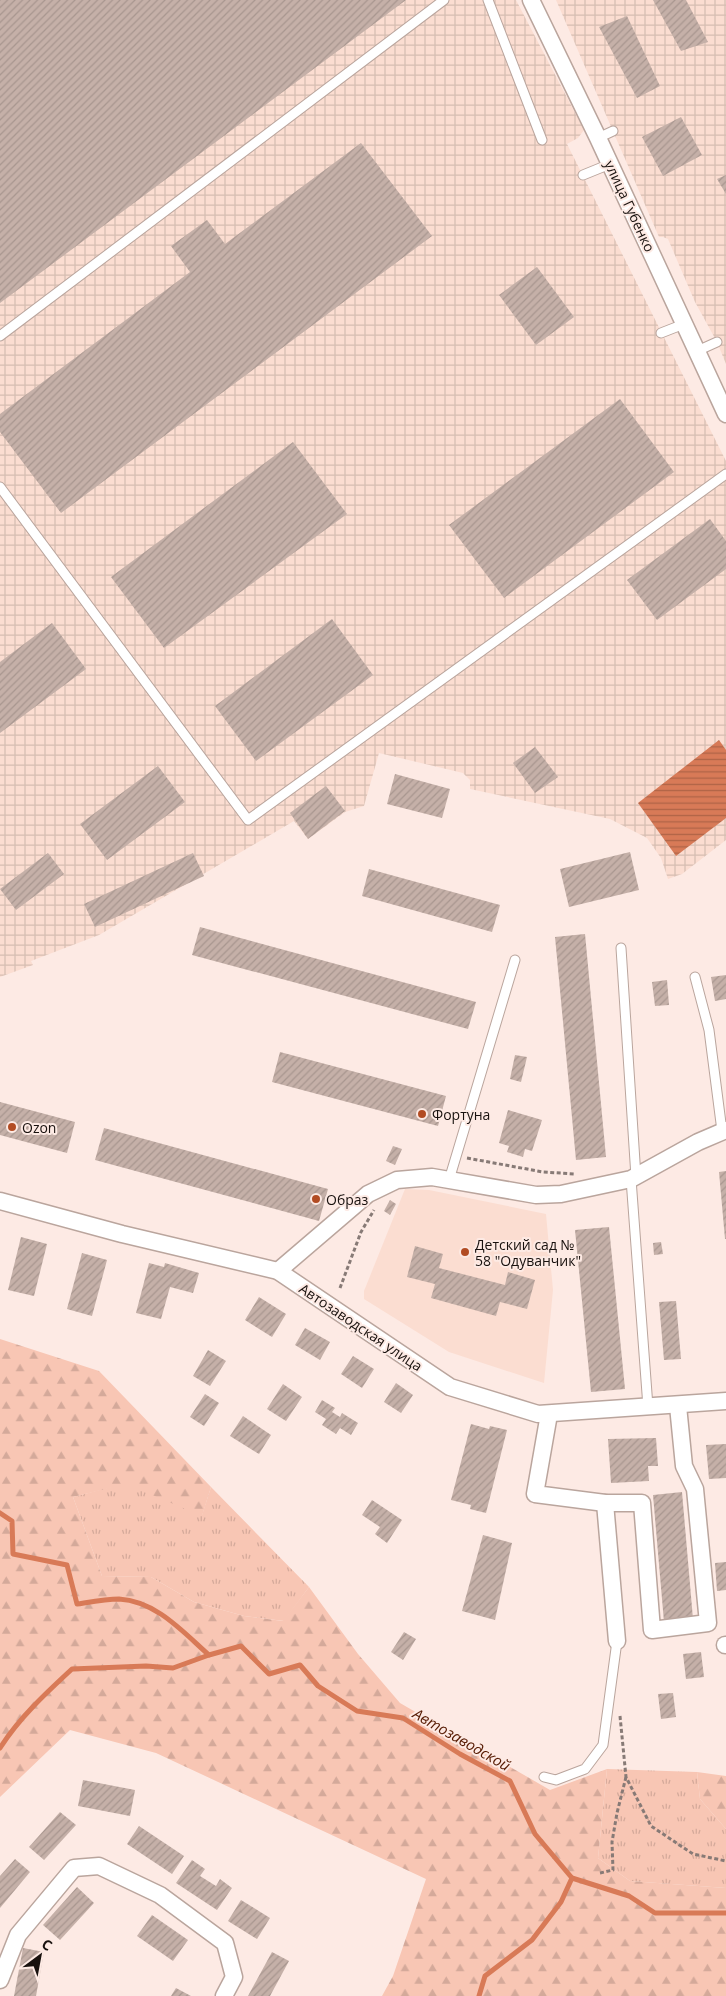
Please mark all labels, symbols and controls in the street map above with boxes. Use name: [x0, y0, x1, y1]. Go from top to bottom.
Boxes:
street label: улица Губенко: [600, 157, 660, 255]
place label: Фортуна: [432, 1105, 490, 1124]
marker: Фортуна: [416, 1108, 428, 1120]
place label: Ozon: [22, 1118, 56, 1137]
marker: Ozon: [6, 1121, 18, 1133]
place label: Образ: [326, 1190, 369, 1209]
marker: Образ: [310, 1193, 322, 1205]
place label: Детский сад № 58 "Одуванчик": [475, 1235, 581, 1270]
marker: Детский сад № 58 "Одуванчик": [459, 1246, 471, 1258]
street label: Автозаводская улица: [296, 1279, 426, 1375]
water label: Автозаводской: [409, 1703, 515, 1775]
north arrow: [15, 1931, 65, 1981]
text: С: [38, 1934, 56, 1955]

